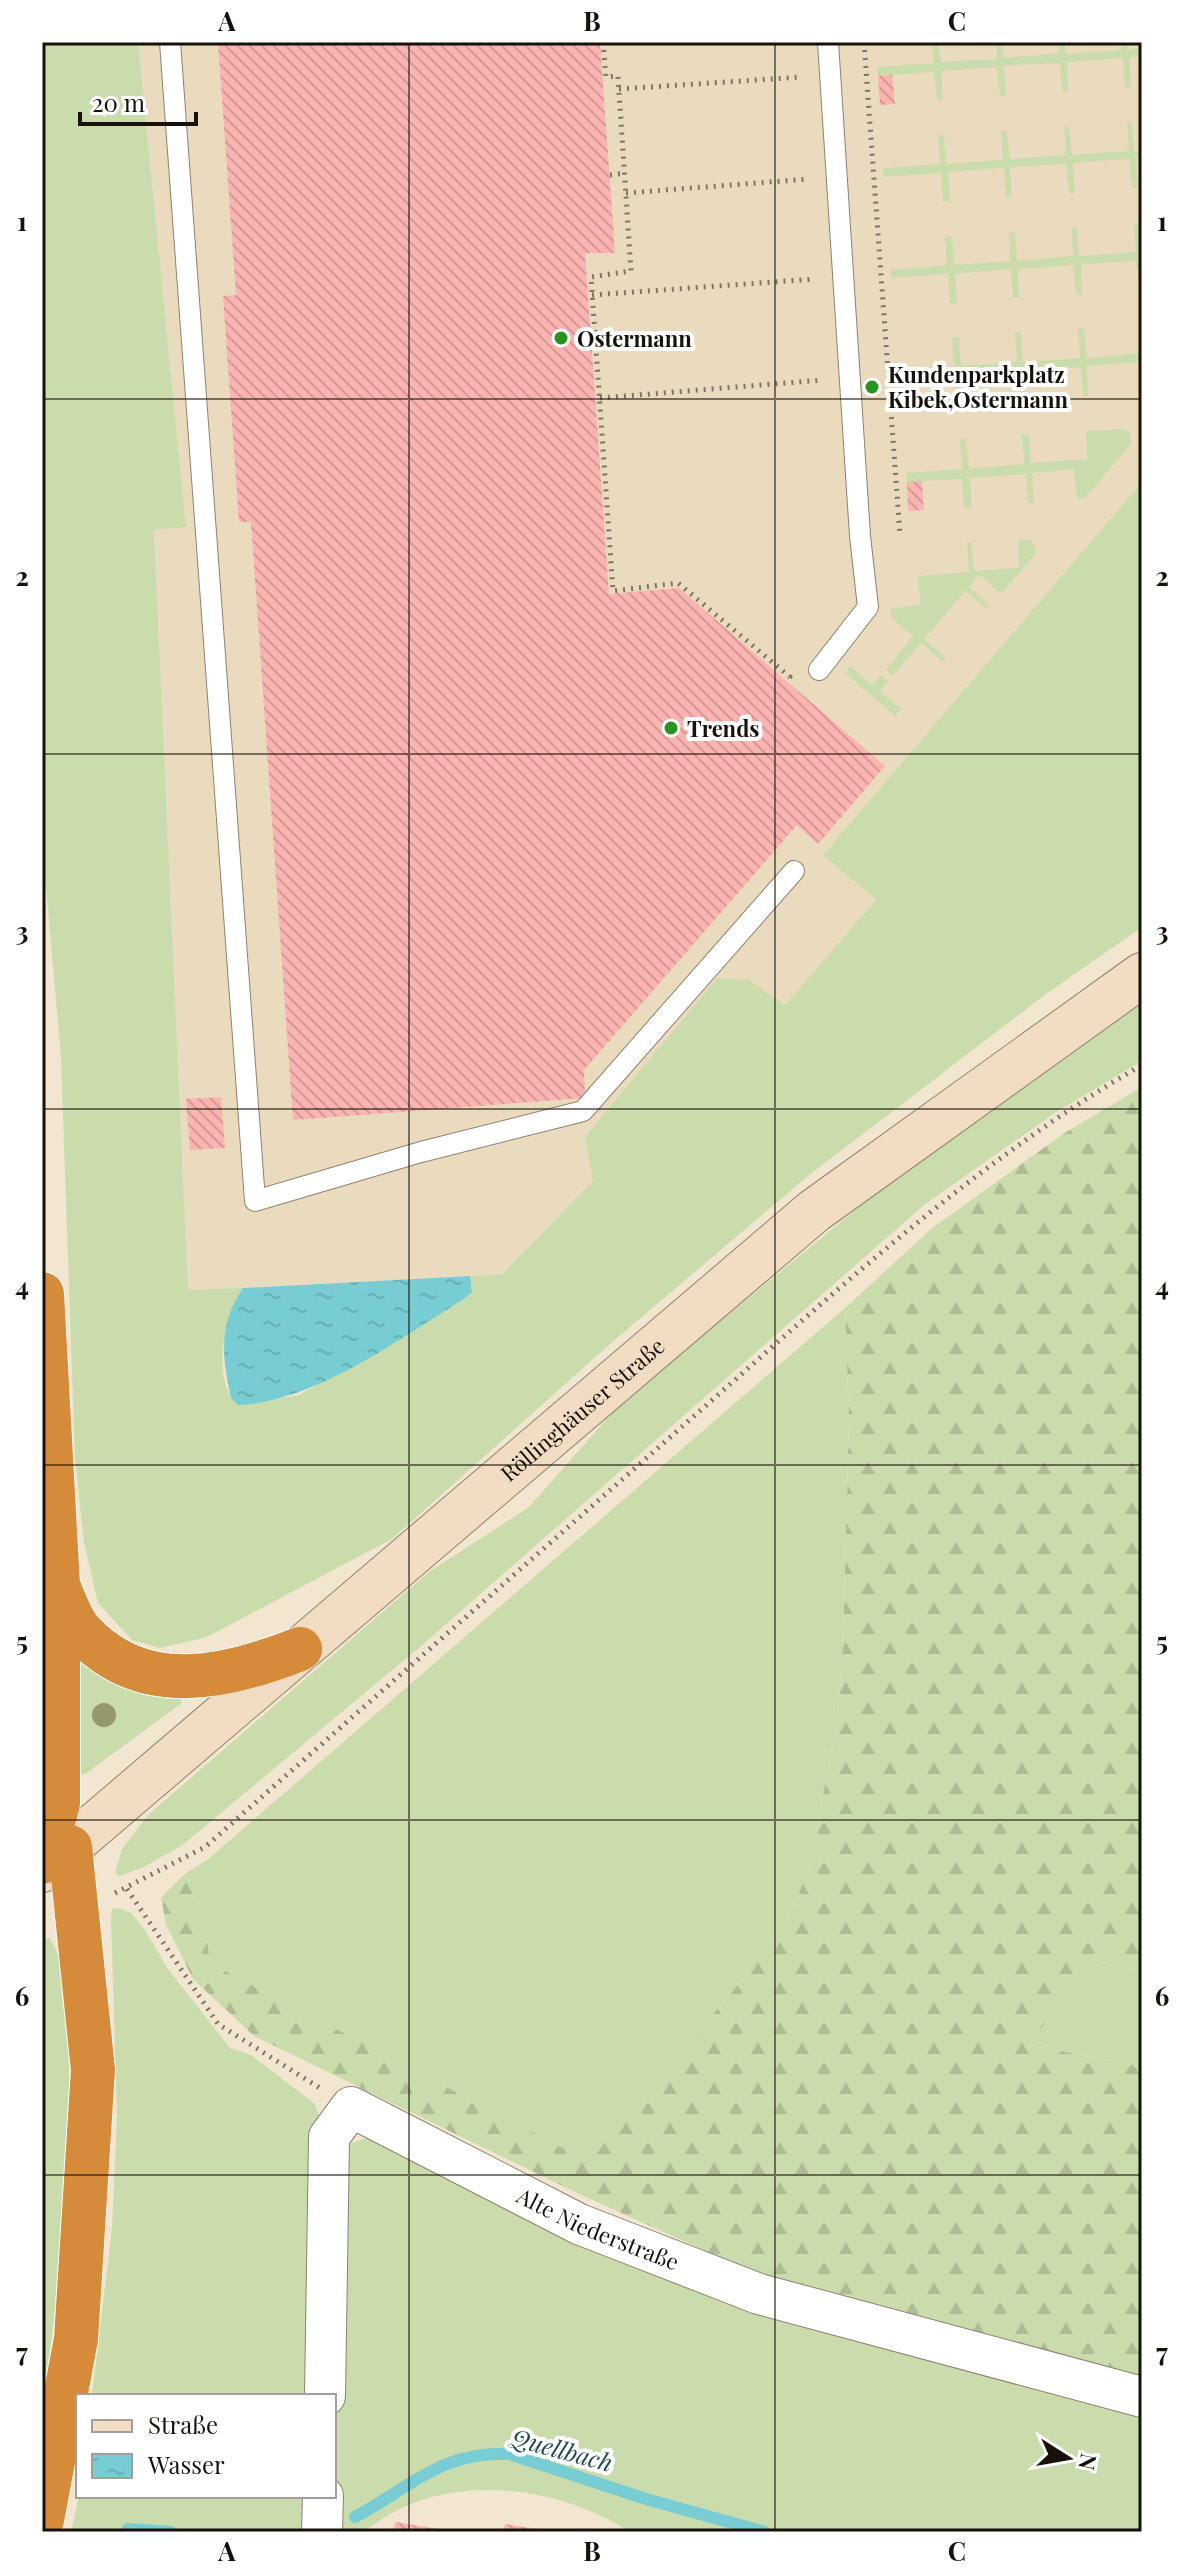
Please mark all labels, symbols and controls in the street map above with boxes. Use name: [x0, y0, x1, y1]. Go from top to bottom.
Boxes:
text: A: [217, 3, 236, 38]
text: B: [583, 3, 601, 38]
text: C: [948, 3, 966, 38]
scale bar: [80, 76, 196, 126]
text: 20 m: [92, 86, 145, 118]
text: 1: [17, 203, 27, 238]
text: 1: [1157, 203, 1167, 238]
place label: Ostermann: [577, 323, 692, 353]
marker: Ostermann: [552, 329, 570, 347]
place label: Kundenparkplatz Kibek,Ostermann: [888, 359, 1068, 414]
marker: Kundenparkplatz Kibek,Ostermann: [863, 378, 881, 396]
text: 2: [15, 558, 29, 593]
text: 2: [1155, 558, 1169, 593]
place label: Trends: [687, 713, 759, 743]
marker: Trends: [662, 719, 680, 737]
text: 3: [16, 913, 28, 948]
text: 3: [1156, 913, 1168, 948]
text: 4: [15, 1268, 29, 1303]
text: 4: [1155, 1268, 1169, 1303]
street label: Röllinghäuser Straße: [494, 1331, 670, 1488]
text: 5: [16, 1623, 28, 1658]
text: 5: [1156, 1623, 1168, 1658]
text: 6: [15, 1978, 29, 2013]
text: 6: [1155, 1978, 1169, 2013]
street label: Alte Niederstraße: [511, 2179, 683, 2277]
text: 7: [16, 2334, 28, 2369]
text: 7: [1156, 2334, 1168, 2369]
legend: [76, 2394, 336, 2498]
text: Straße: [148, 2408, 218, 2440]
north arrow: [1028, 2418, 1108, 2498]
water label: Quellbach: [506, 2420, 616, 2478]
text: Wasser: [147, 2448, 225, 2480]
text: N: [1072, 2451, 1105, 2473]
text: A: [217, 2533, 236, 2568]
text: B: [583, 2533, 601, 2568]
text: C: [948, 2533, 966, 2568]

